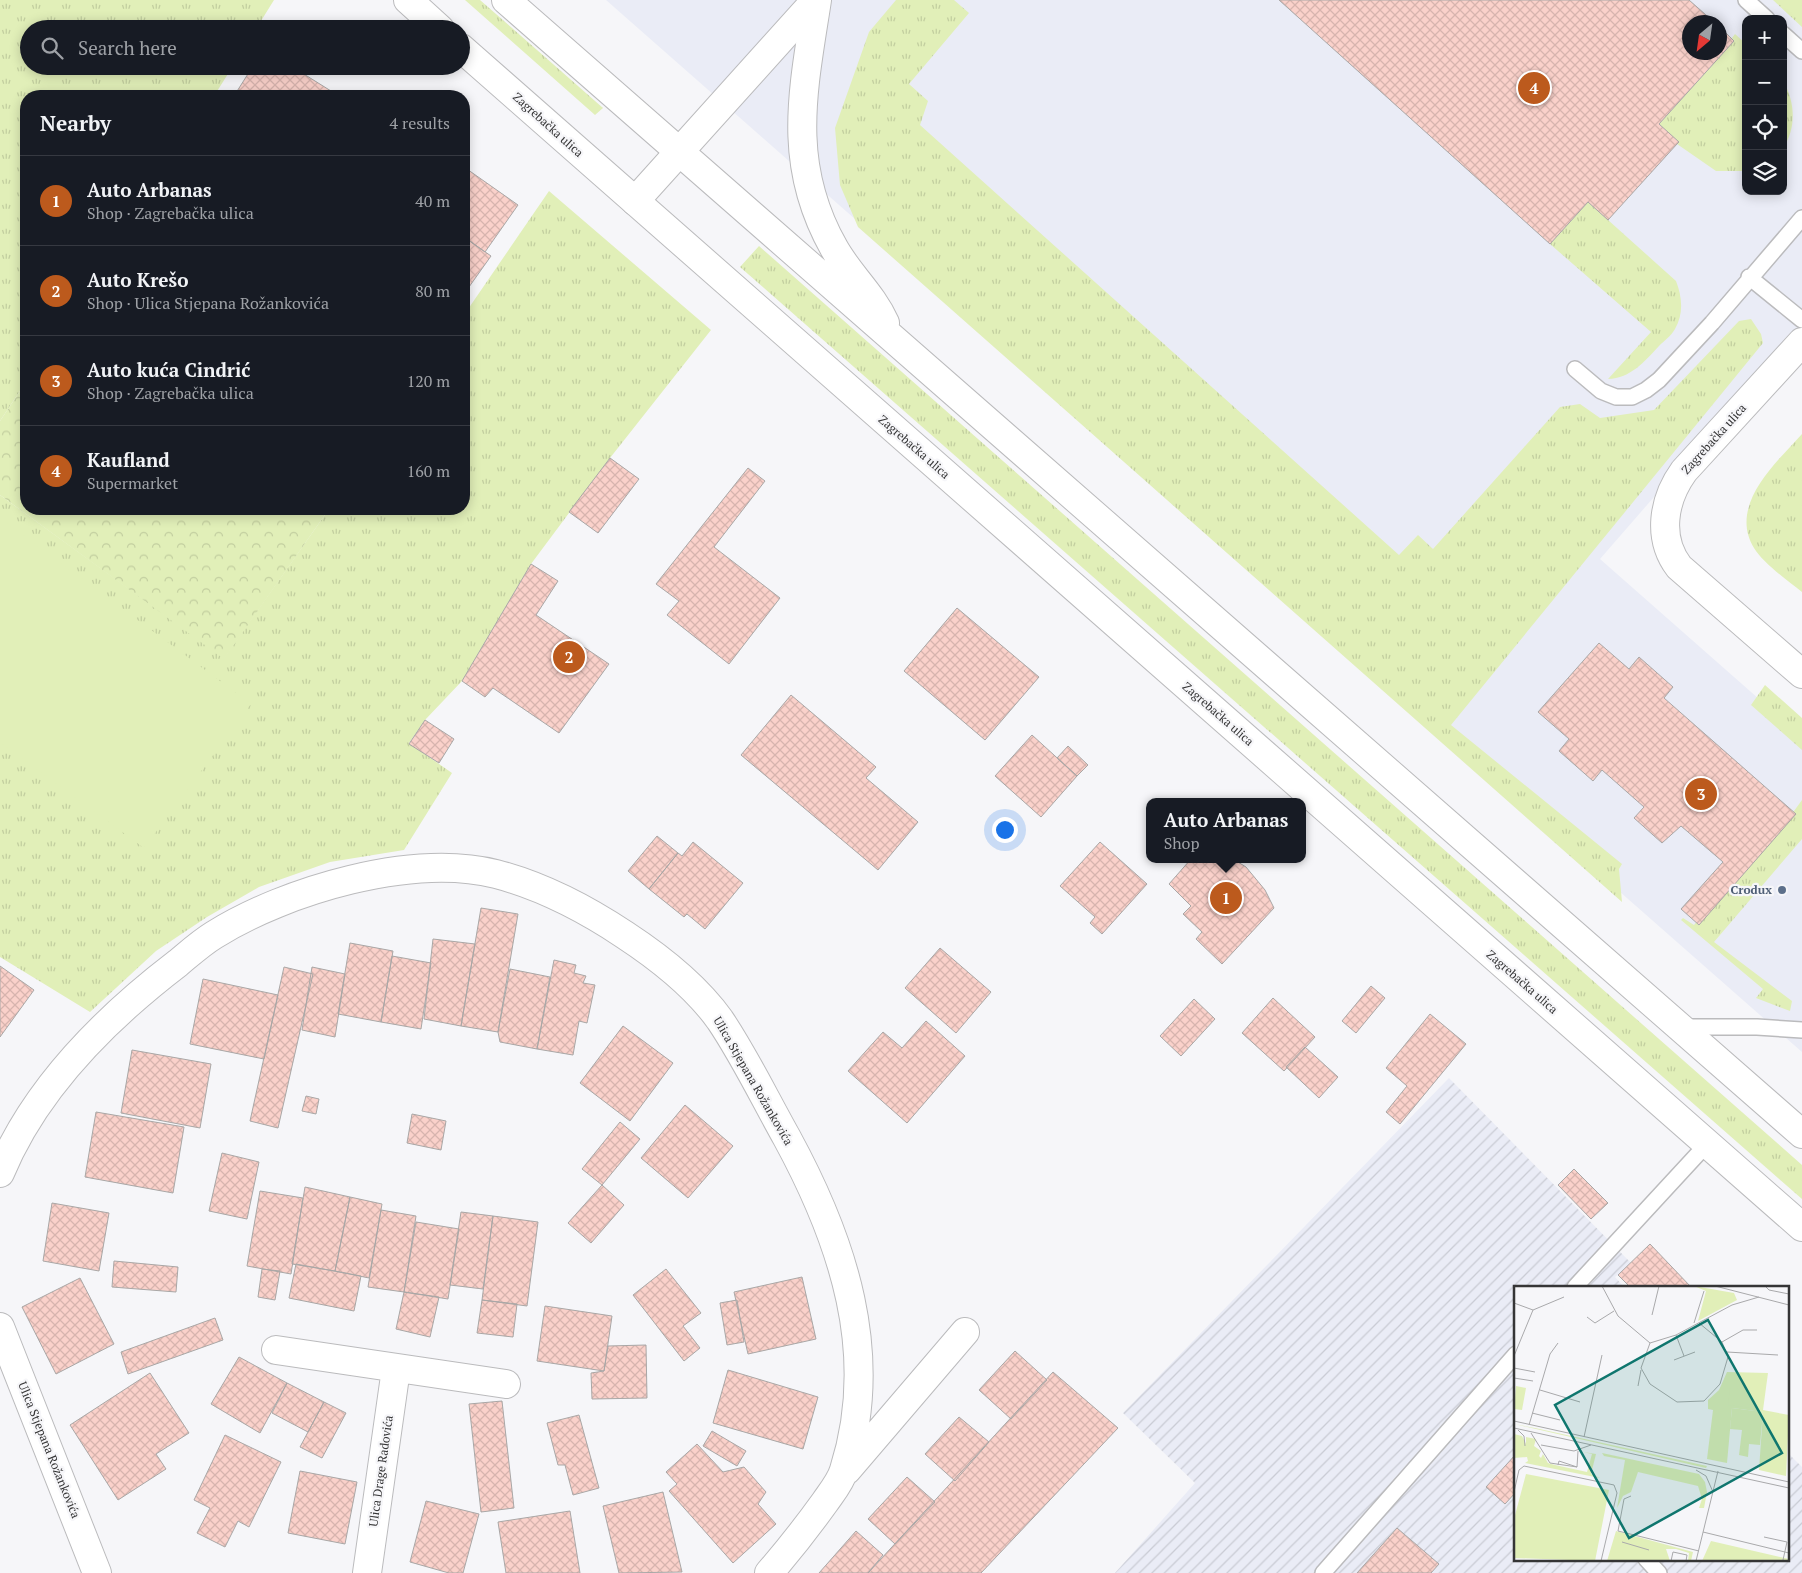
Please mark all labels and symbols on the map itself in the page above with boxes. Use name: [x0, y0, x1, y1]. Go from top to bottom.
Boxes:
north arrow: [1682, 15, 1727, 60]
pin: 4: [1518, 69, 1550, 107]
street label: Zagrebačka ulica: [510, 89, 587, 160]
street label: Zagrebačka ulica: [1678, 400, 1749, 477]
street label: Zagrebačka ulica: [876, 412, 953, 482]
pin: 2: [553, 638, 585, 676]
street label: Zagrebačka ulica: [1180, 679, 1257, 749]
pin: 3: [1685, 775, 1717, 813]
your location: [992, 817, 1018, 843]
pin: 1: [1210, 879, 1242, 917]
place label: Crodux: [1731, 882, 1772, 897]
marker: Crodux: [1776, 884, 1788, 896]
street label: Zagrebačka ulica: [1484, 947, 1561, 1017]
street label: Ulica Stjepana Rožankovića: [710, 1014, 796, 1148]
inset map: [1514, 1286, 1790, 1560]
street label: Ulica Stjepana Rožankovića: [15, 1379, 84, 1520]
street label: Ulica Drage Radovića: [365, 1414, 396, 1528]

